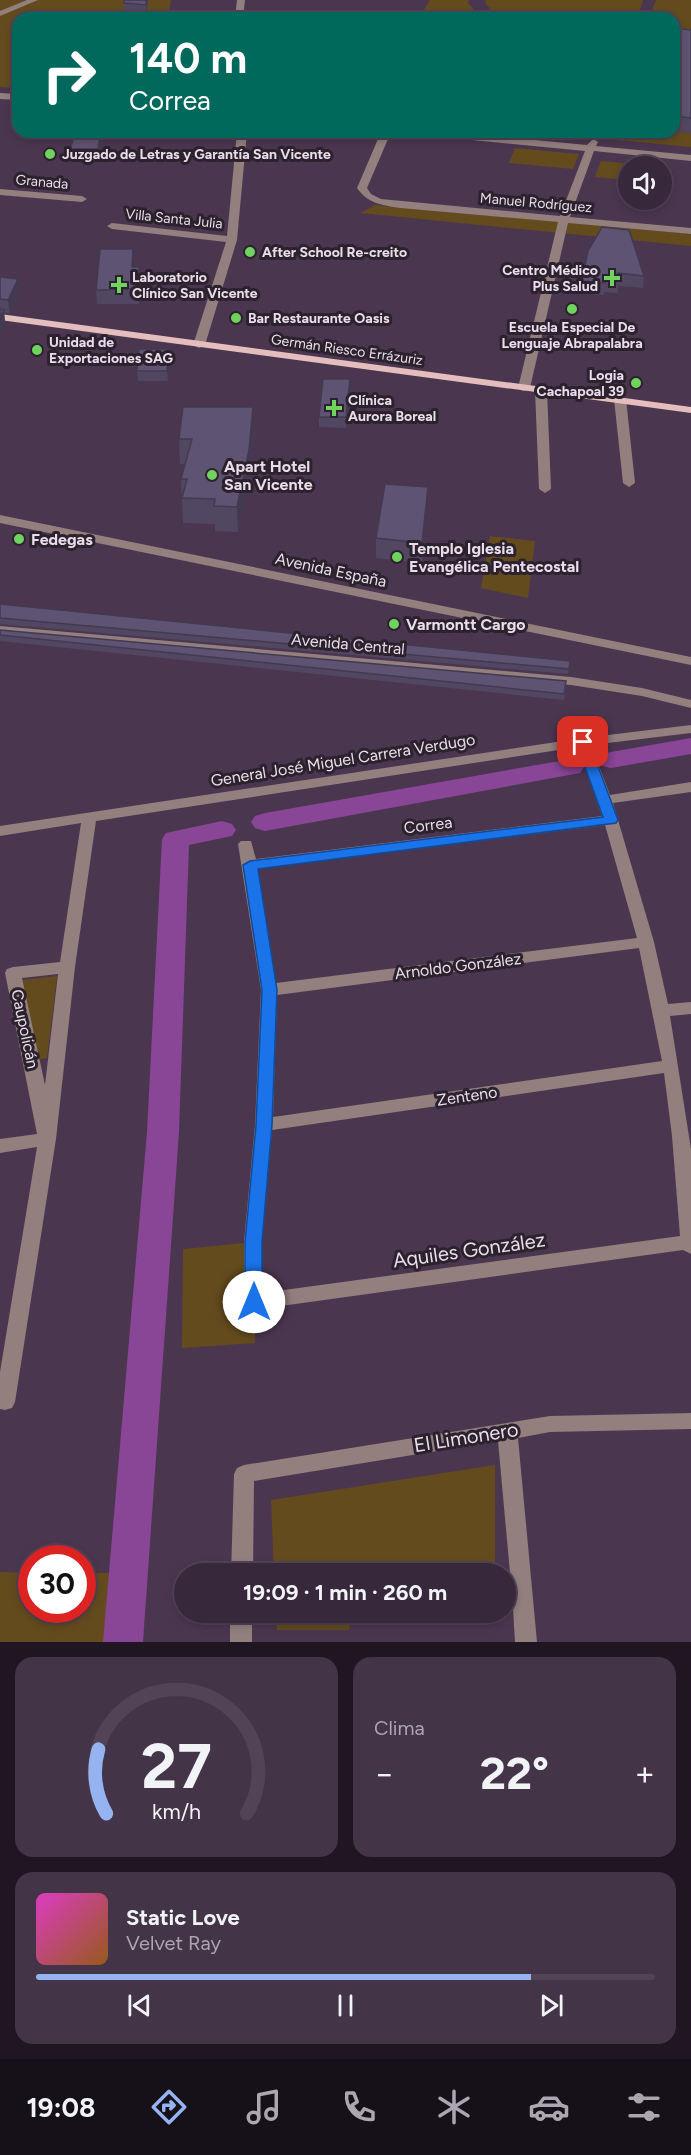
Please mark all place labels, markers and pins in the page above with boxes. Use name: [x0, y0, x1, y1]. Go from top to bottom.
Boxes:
place label: Juzgado de Letras y Garantía San Vicente: [62, 146, 331, 163]
marker: Juzgado de Letras y Garantía San Vicente: [43, 147, 57, 161]
place label: After School Re-creito: [262, 244, 407, 261]
marker: After School Re-creito: [243, 245, 257, 259]
place label: Centro Médico Plus Salud: [502, 262, 598, 295]
place label: Laboratorio Clínico San Vicente: [132, 269, 258, 302]
marker: Centro Médico Plus Salud: [603, 269, 621, 287]
marker: Laboratorio Clínico San Vicente: [110, 276, 128, 294]
marker: Escuela Especial De Lenguaje Abrapalabra: [565, 302, 579, 316]
place label: Bar Restaurante Oasis: [248, 310, 390, 327]
marker: Bar Restaurante Oasis: [229, 311, 243, 325]
place label: Escuela Especial De Lenguaje Abrapalabra: [501, 319, 643, 352]
place label: Unidad de Exportaciones SAG: [49, 334, 174, 367]
marker: Unidad de Exportaciones SAG: [30, 343, 44, 357]
place label: Logia Cachapoal 39: [537, 367, 624, 400]
marker: Logia Cachapoal 39: [629, 376, 643, 390]
place label: Clínica Aurora Boreal: [348, 392, 436, 425]
marker: Clínica Aurora Boreal: [325, 399, 343, 417]
place label: Apart Hotel San Vicente: [224, 457, 313, 494]
marker: Apart Hotel San Vicente: [205, 468, 219, 482]
place label: Fedegas: [31, 530, 93, 549]
marker: Fedegas: [12, 532, 26, 546]
place label: Templo Iglesia Evangélica Pentecostal: [409, 539, 579, 576]
marker: Templo Iglesia Evangélica Pentecostal: [390, 550, 404, 564]
place label: Varmontt Cargo: [406, 615, 526, 634]
marker: Varmontt Cargo: [387, 617, 401, 631]
pin: [557, 716, 608, 767]

